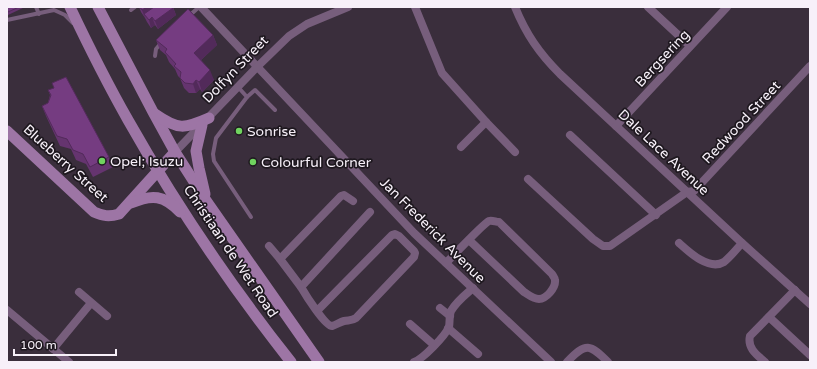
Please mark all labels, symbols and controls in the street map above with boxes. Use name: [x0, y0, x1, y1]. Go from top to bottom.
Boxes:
street label: Bergsering: [631, 26, 693, 91]
street label: Dolfyn Street: [199, 32, 272, 107]
street label: Redwood Street: [699, 77, 785, 167]
street label: Dale Lace Avenue: [615, 106, 713, 199]
street label: Blueberry Street: [20, 121, 112, 206]
place label: Sonrise: [247, 123, 296, 140]
marker: Sonrise: [234, 126, 244, 136]
place label: Opel; Isuzu: [110, 153, 183, 170]
place label: Colourful Corner: [261, 154, 372, 171]
marker: Opel; Isuzu: [97, 156, 107, 166]
marker: Colourful Corner: [248, 157, 258, 167]
street label: Jan Frederick Avenue: [376, 174, 489, 287]
street label: Christiaan de Wet Road: [180, 182, 281, 321]
scale bar: [14, 331, 116, 357]
text: 100 m: [20, 338, 57, 352]

